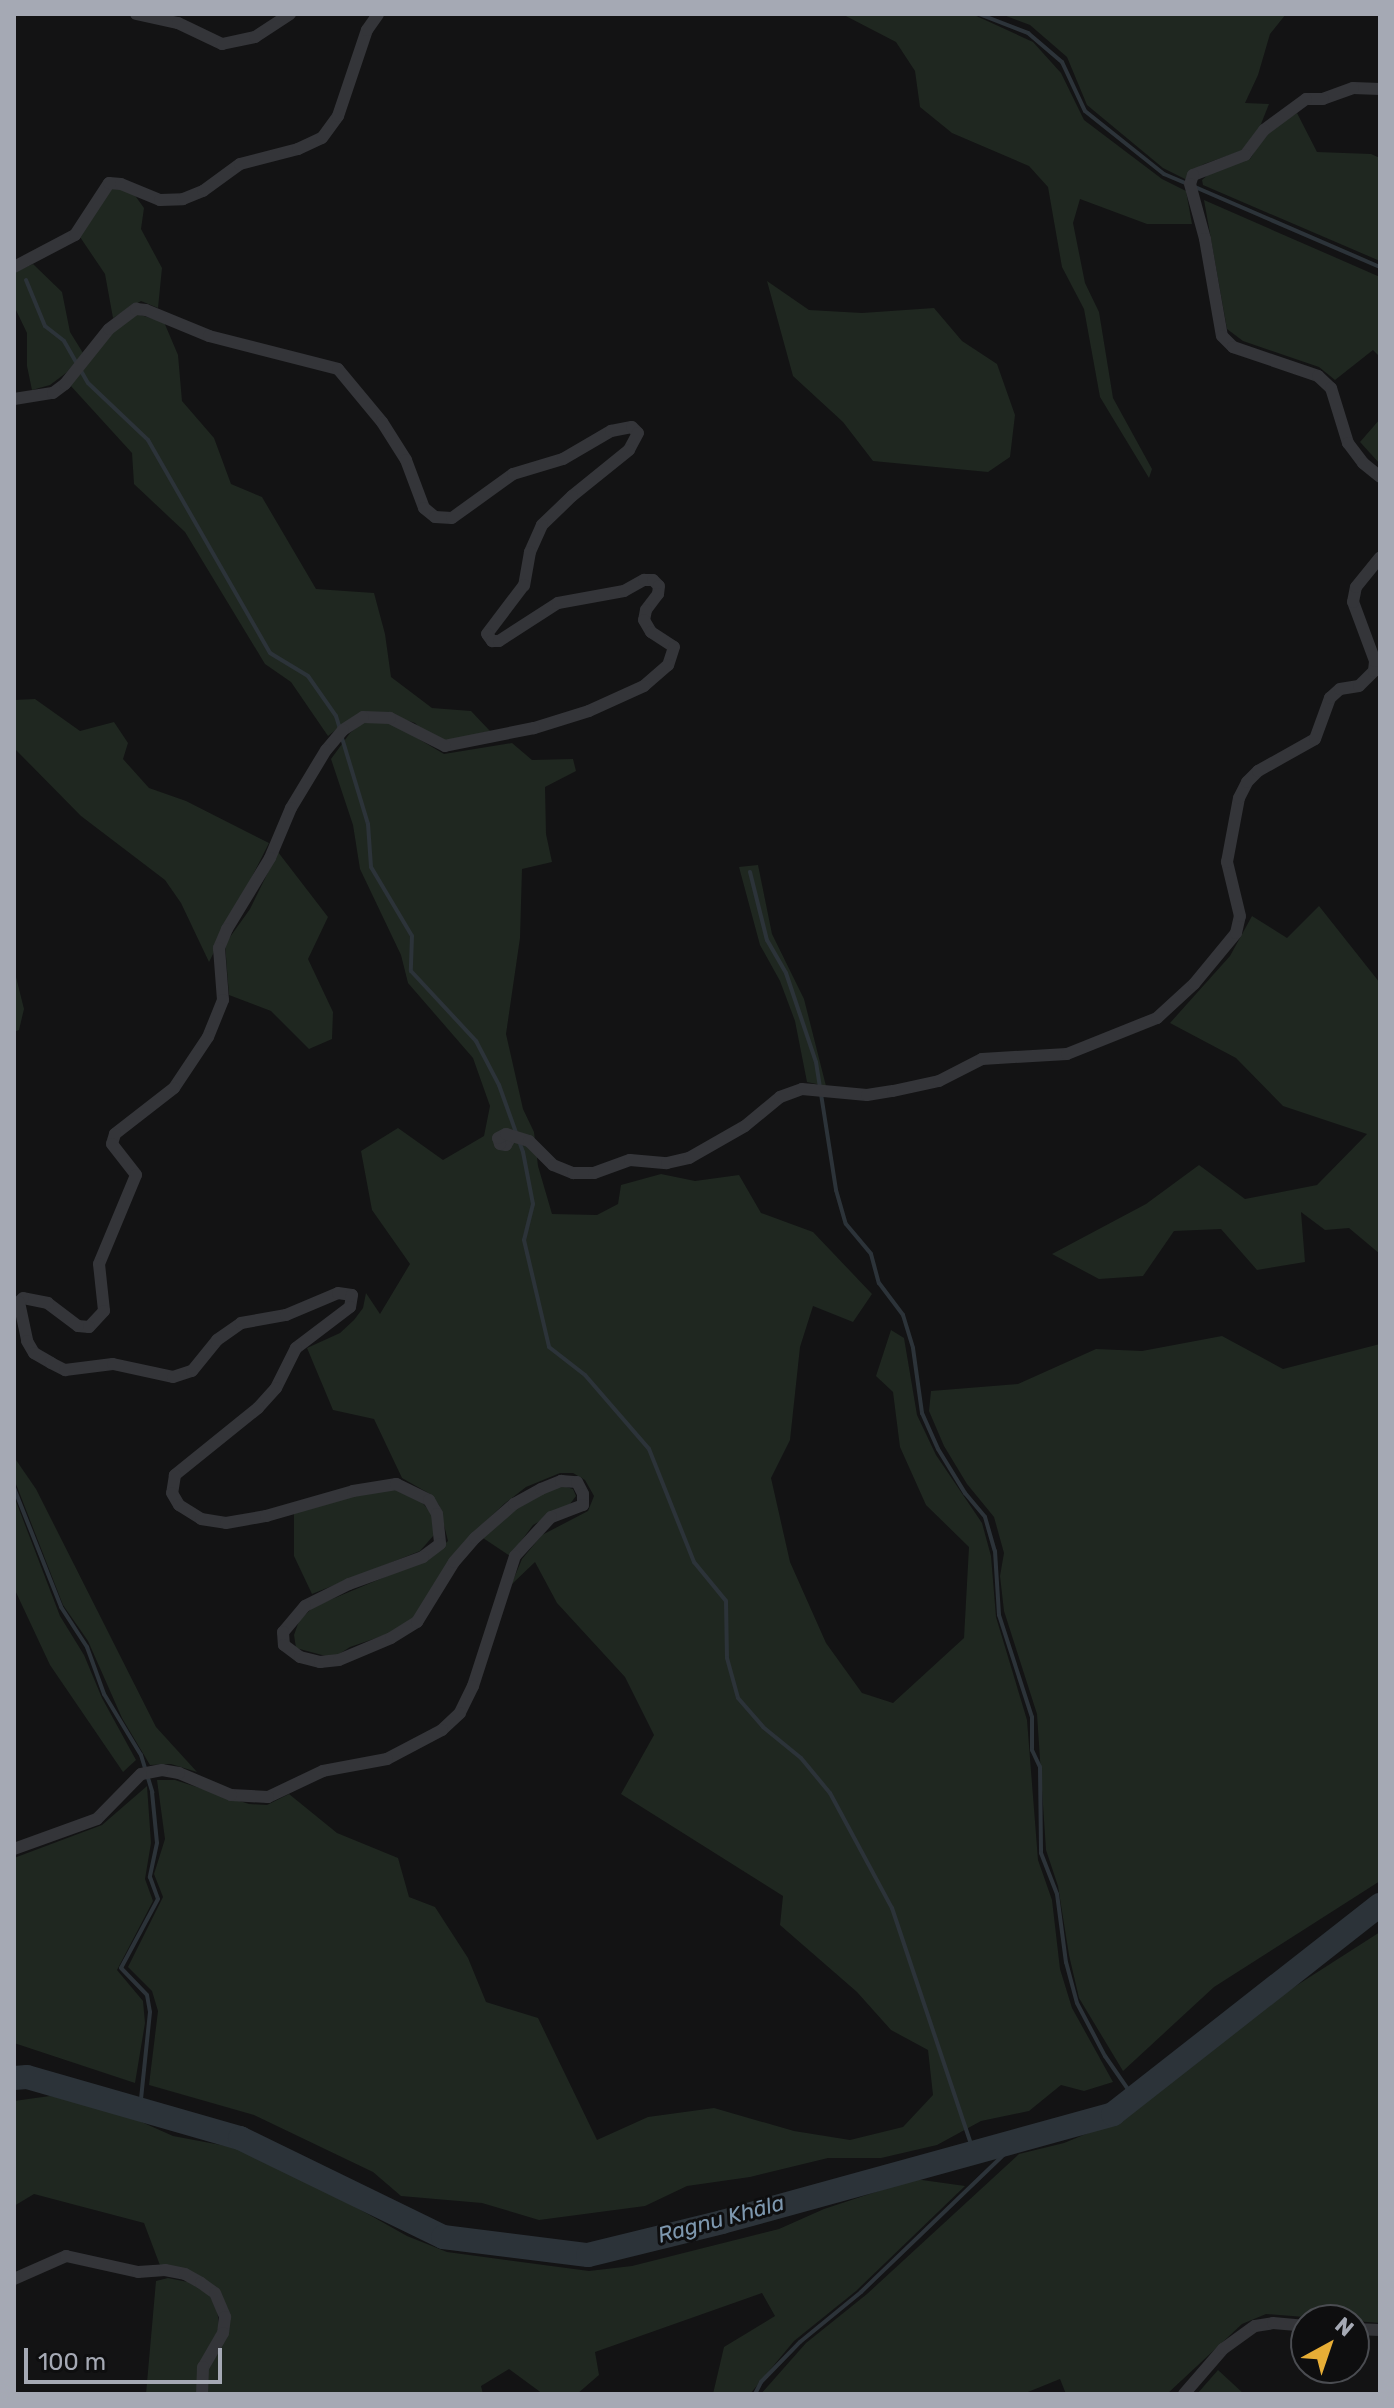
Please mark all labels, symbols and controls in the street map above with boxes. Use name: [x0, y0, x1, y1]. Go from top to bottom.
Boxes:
water label: Ragnu Khāla: [655, 2189, 787, 2249]
north arrow: [1290, 2304, 1370, 2384]
text: N: [1330, 2311, 1359, 2342]
scale bar: [28, 2332, 226, 2382]
text: 100 m: [38, 2348, 106, 2376]

